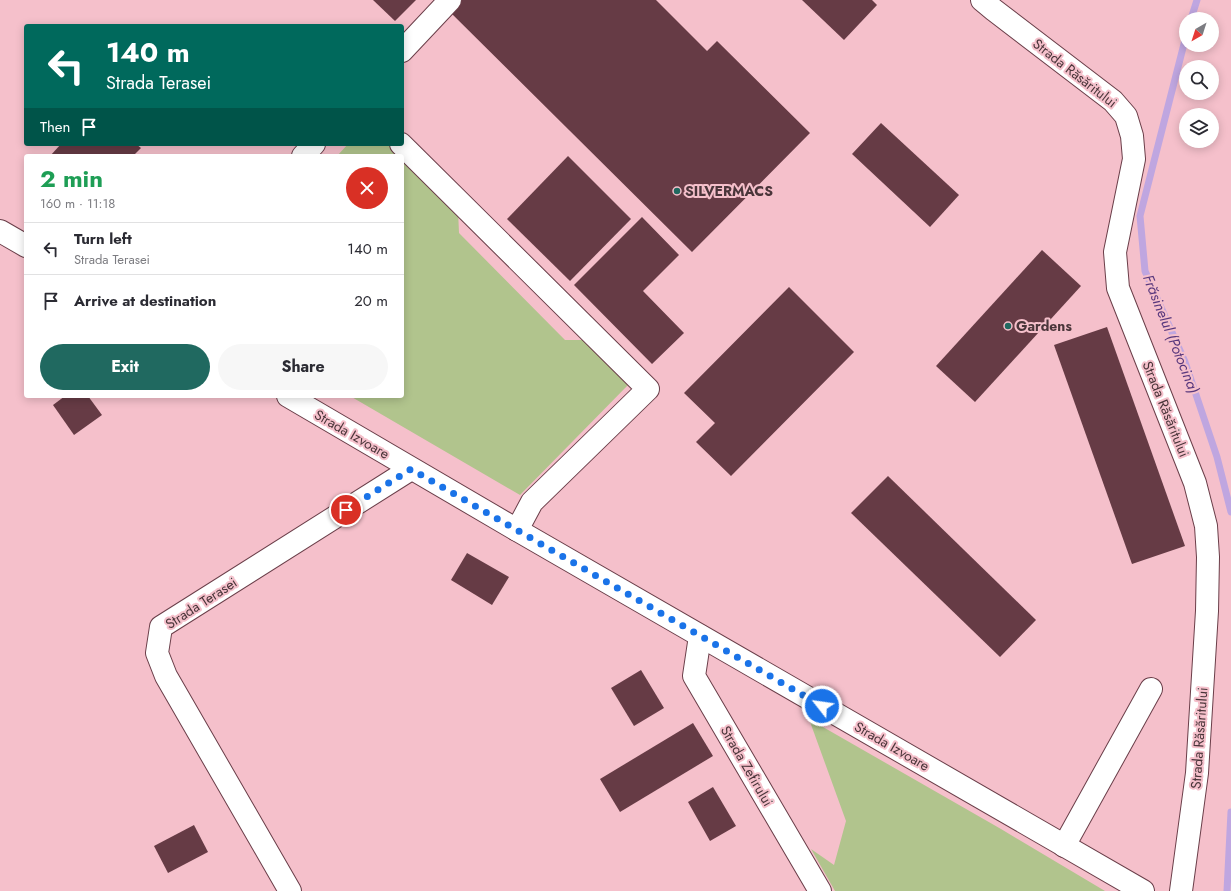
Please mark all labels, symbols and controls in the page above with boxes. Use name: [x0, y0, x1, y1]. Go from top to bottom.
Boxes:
north arrow: [1179, 12, 1219, 52]
map controls: [1179, 12, 1219, 148]
text: 140 m: [106, 32, 190, 73]
street label: Strada Răsăritului: [1029, 34, 1121, 112]
icon: left: [40, 40, 92, 92]
button: search: [1179, 60, 1219, 100]
text: Strada Terasei: [106, 70, 211, 96]
button: layers: [1179, 108, 1219, 148]
text: Then: [40, 116, 70, 138]
icon: arrive: [78, 116, 100, 138]
text: 2 min: [40, 161, 103, 196]
button: close: [346, 167, 388, 209]
place label: SILVERMACS: [685, 181, 773, 201]
marker: SILVERMACS: [672, 186, 682, 196]
text: 160 m · 11:18: [40, 194, 115, 213]
text: Turn left: [74, 228, 132, 250]
icon: left: [40, 238, 62, 260]
text: 140 m: [347, 238, 388, 260]
text: Strada Terasei: [74, 250, 150, 269]
water label: Frăsinelul (Potocina): [1137, 271, 1205, 397]
icon: arrive: [40, 290, 62, 312]
text: Arrive at destination: [74, 290, 216, 312]
text: 20 m: [354, 290, 388, 312]
place label: Gardens: [1016, 316, 1072, 336]
marker: Gardens: [1003, 321, 1013, 331]
button: Exit: [40, 344, 210, 390]
button: Share: [218, 344, 388, 390]
street label: Strada Răsăritului: [1138, 358, 1194, 460]
street label: Strada Izvoare: [311, 404, 393, 464]
pin: [329, 493, 363, 527]
icon: arrive: [335, 499, 357, 521]
street label: Strada Terasei: [161, 572, 241, 634]
position arrow: [801, 685, 843, 727]
street label: Strada Răsăritului: [1185, 686, 1213, 790]
street label: Strada Izvoare: [851, 716, 933, 776]
street label: Strada Zefirului: [716, 722, 778, 810]

